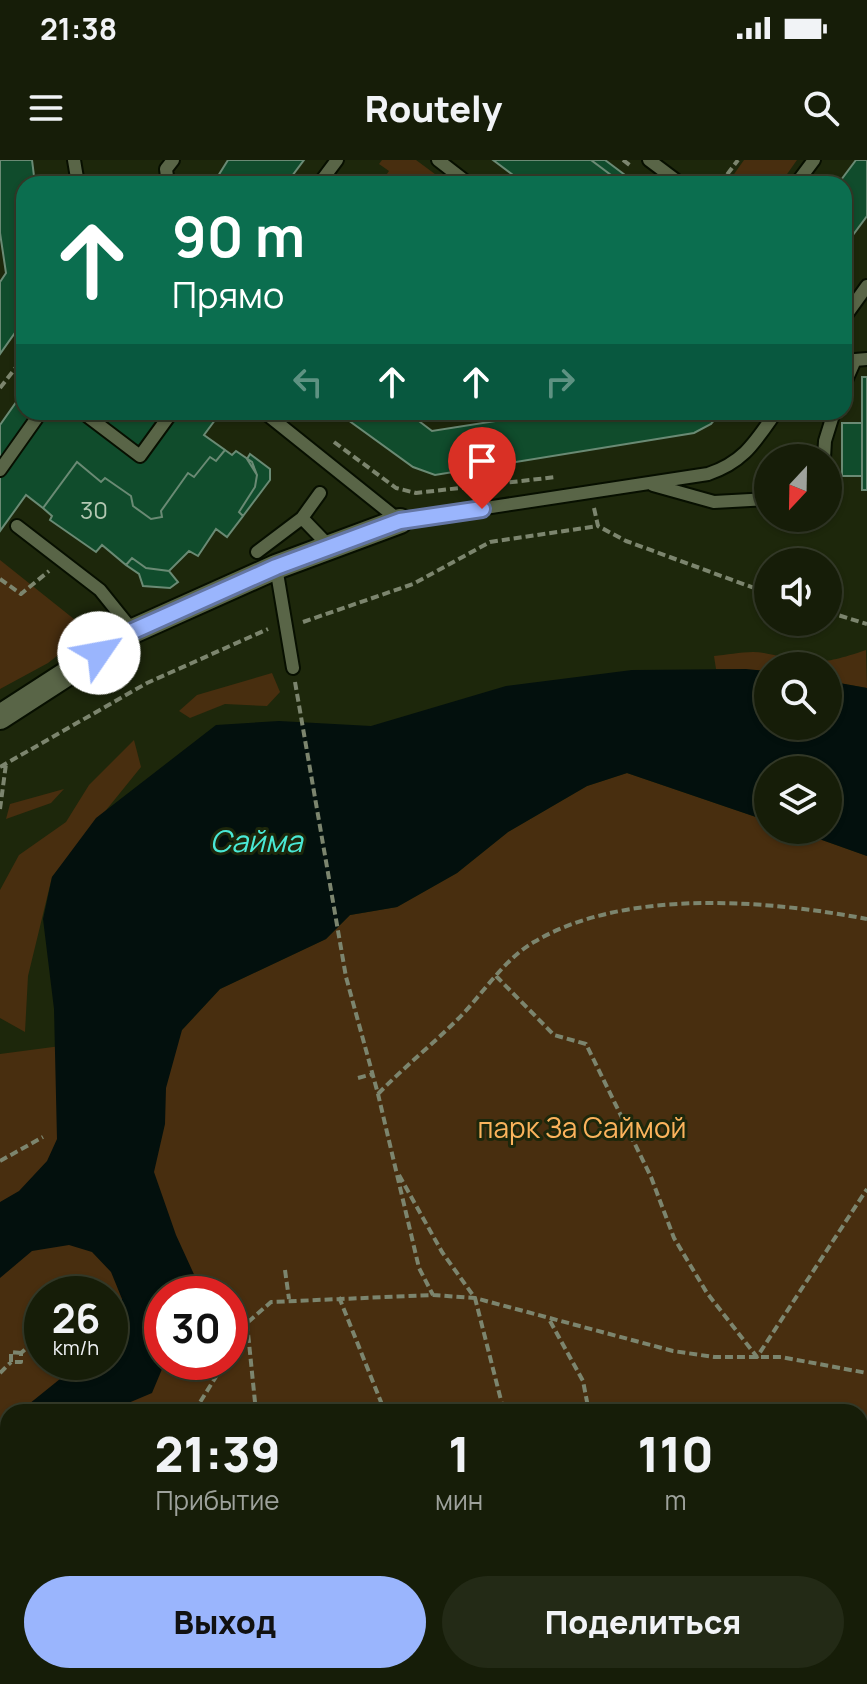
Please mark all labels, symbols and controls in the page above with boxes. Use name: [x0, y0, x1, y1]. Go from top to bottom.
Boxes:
text: 21:38: [40, 8, 117, 49]
text: Routely: [365, 84, 502, 133]
icon: menu: [24, 86, 68, 130]
icon: search: [799, 86, 843, 130]
text: 90 m: [172, 197, 305, 274]
icon: ahead: [40, 208, 144, 312]
text: Прямо: [172, 270, 284, 319]
icon: left: [286, 360, 330, 404]
icon: ahead: [370, 360, 414, 404]
icon: ahead: [454, 360, 498, 404]
icon: right: [538, 360, 582, 404]
pin: [448, 427, 516, 509]
icon: arrive: [460, 439, 504, 483]
north arrow: [754, 444, 842, 532]
map controls: [754, 444, 842, 844]
house number: 30: [80, 493, 108, 526]
button: sound: [754, 548, 842, 636]
position arrow: [57, 611, 141, 695]
button: search: [754, 652, 842, 740]
button: layers: [754, 756, 842, 844]
water label: Сайма: [210, 820, 304, 861]
park label: парк За Саймой: [478, 1108, 686, 1146]
speed limit sign: 30: [144, 1276, 248, 1380]
text: 26: [52, 1290, 100, 1345]
text: km/h: [53, 1334, 99, 1361]
text: 21:39: [154, 1421, 281, 1486]
text: 1: [448, 1421, 470, 1486]
text: 110: [638, 1421, 714, 1486]
text: Прибытие: [156, 1482, 279, 1518]
text: мин: [435, 1482, 483, 1518]
text: m: [665, 1482, 687, 1518]
button: Выход: [24, 1576, 426, 1668]
button: Поделиться: [442, 1576, 844, 1668]

